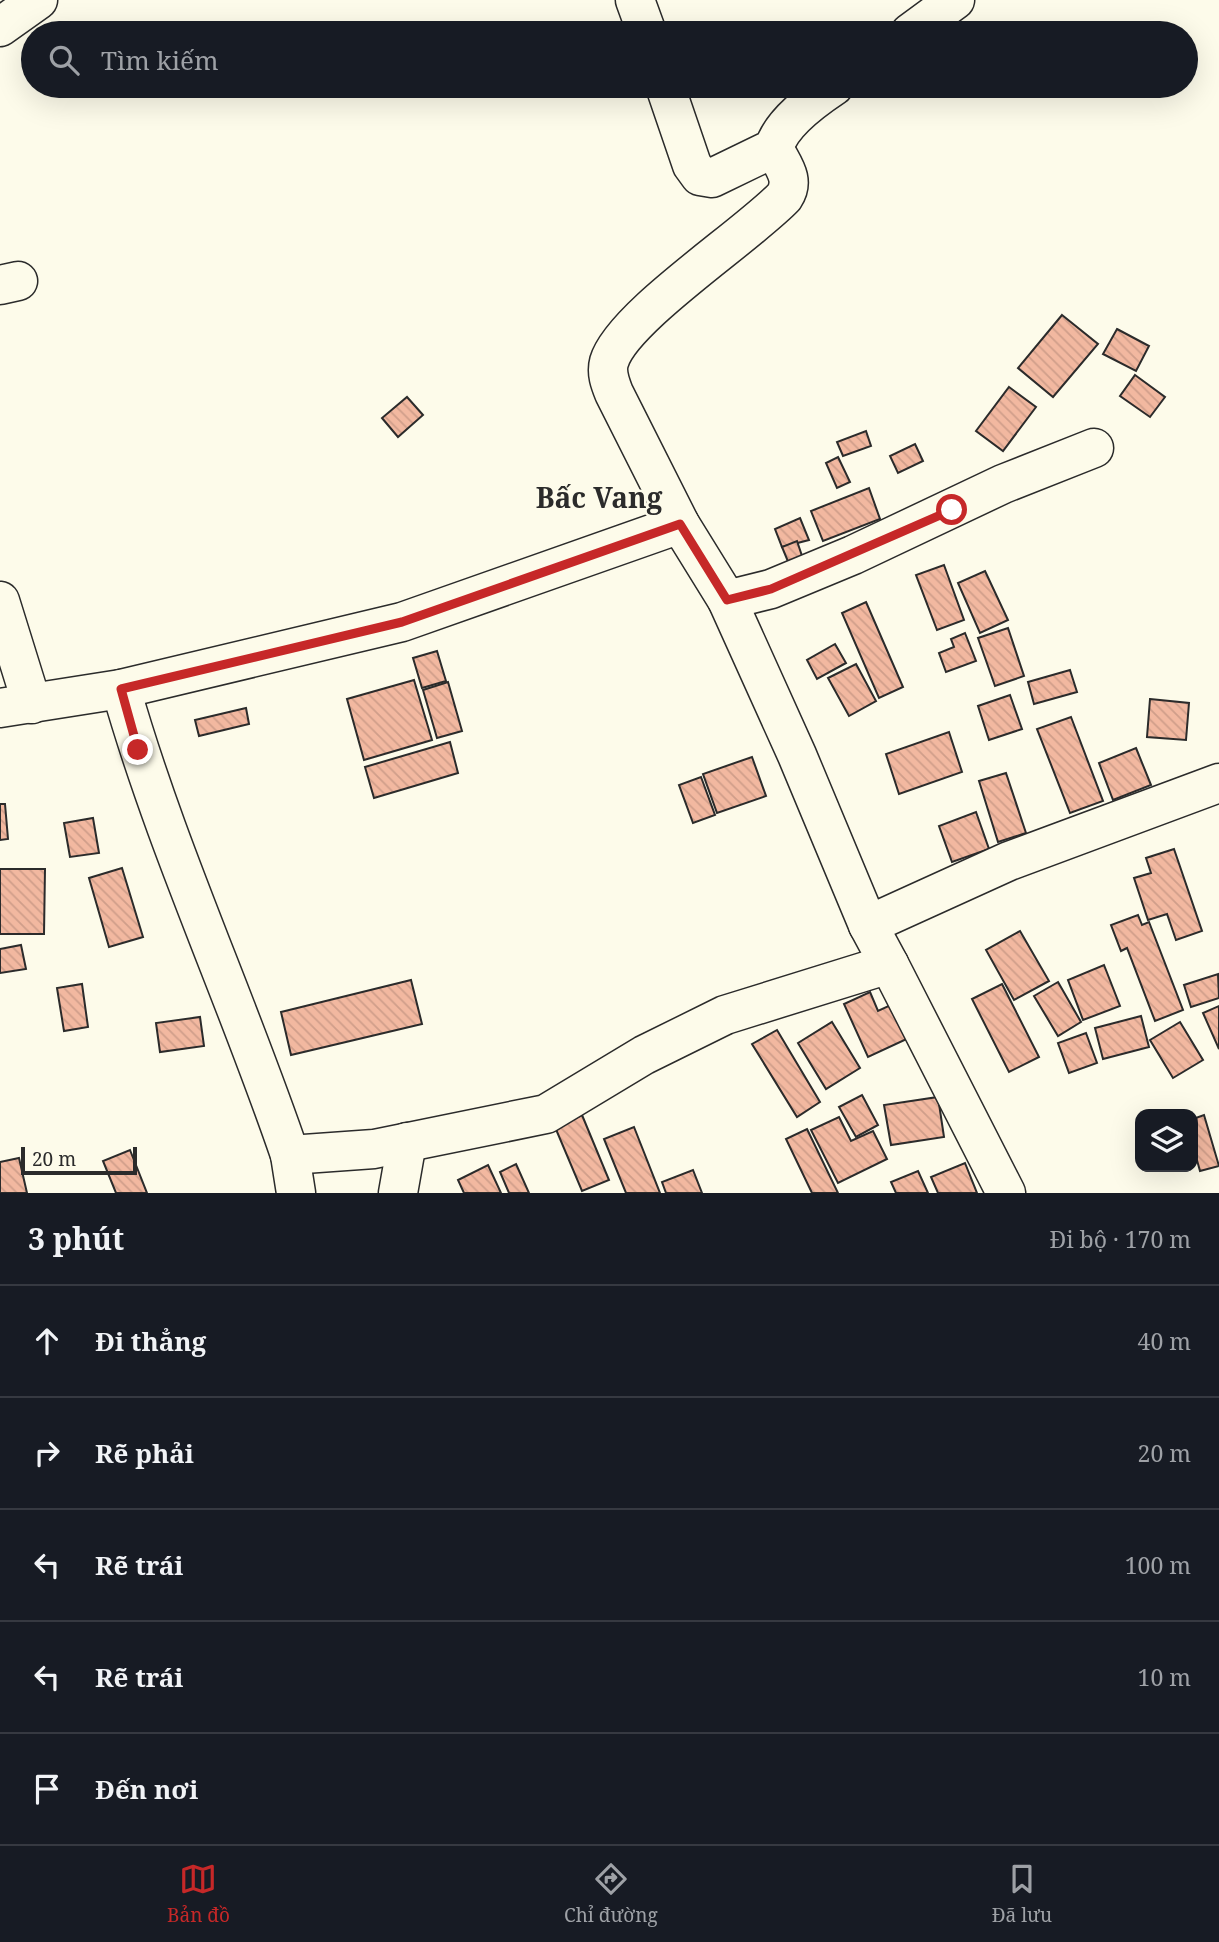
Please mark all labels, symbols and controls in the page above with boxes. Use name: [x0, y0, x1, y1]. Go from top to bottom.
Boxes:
search box: [21, 21, 1198, 98]
icon: search: [45, 41, 83, 79]
text: Tìm kiếm: [101, 42, 219, 78]
district label: Bấc Vang: [536, 478, 663, 516]
route start: [936, 494, 967, 525]
route end: [122, 734, 153, 765]
map controls: [1135, 1109, 1198, 1172]
button: layers: [1135, 1109, 1198, 1172]
scale bar: [21, 1144, 136, 1176]
text: 20 m: [32, 1146, 76, 1172]
text: 3 phút: [28, 1218, 124, 1259]
text: Đi bộ · 170 m: [1050, 1223, 1191, 1255]
icon: ahead: [28, 1322, 66, 1360]
text: Đi thẳng: [95, 1323, 206, 1359]
text: 40 m: [1138, 1325, 1191, 1357]
icon: right: [28, 1434, 66, 1472]
text: Rẽ phải: [95, 1435, 194, 1471]
text: 20 m: [1138, 1437, 1191, 1469]
icon: left: [28, 1546, 66, 1584]
text: Rẽ trái: [95, 1547, 184, 1583]
text: 100 m: [1125, 1549, 1191, 1581]
icon: left: [28, 1658, 66, 1696]
text: Rẽ trái: [95, 1659, 184, 1695]
text: 10 m: [1138, 1661, 1191, 1693]
icon: arrive: [28, 1770, 66, 1808]
text: Đến nơi: [95, 1771, 198, 1807]
tab: Bản đồ: [167, 1860, 230, 1928]
tab: Chỉ đường: [564, 1860, 658, 1928]
tab: Đã lưu: [992, 1860, 1052, 1928]

